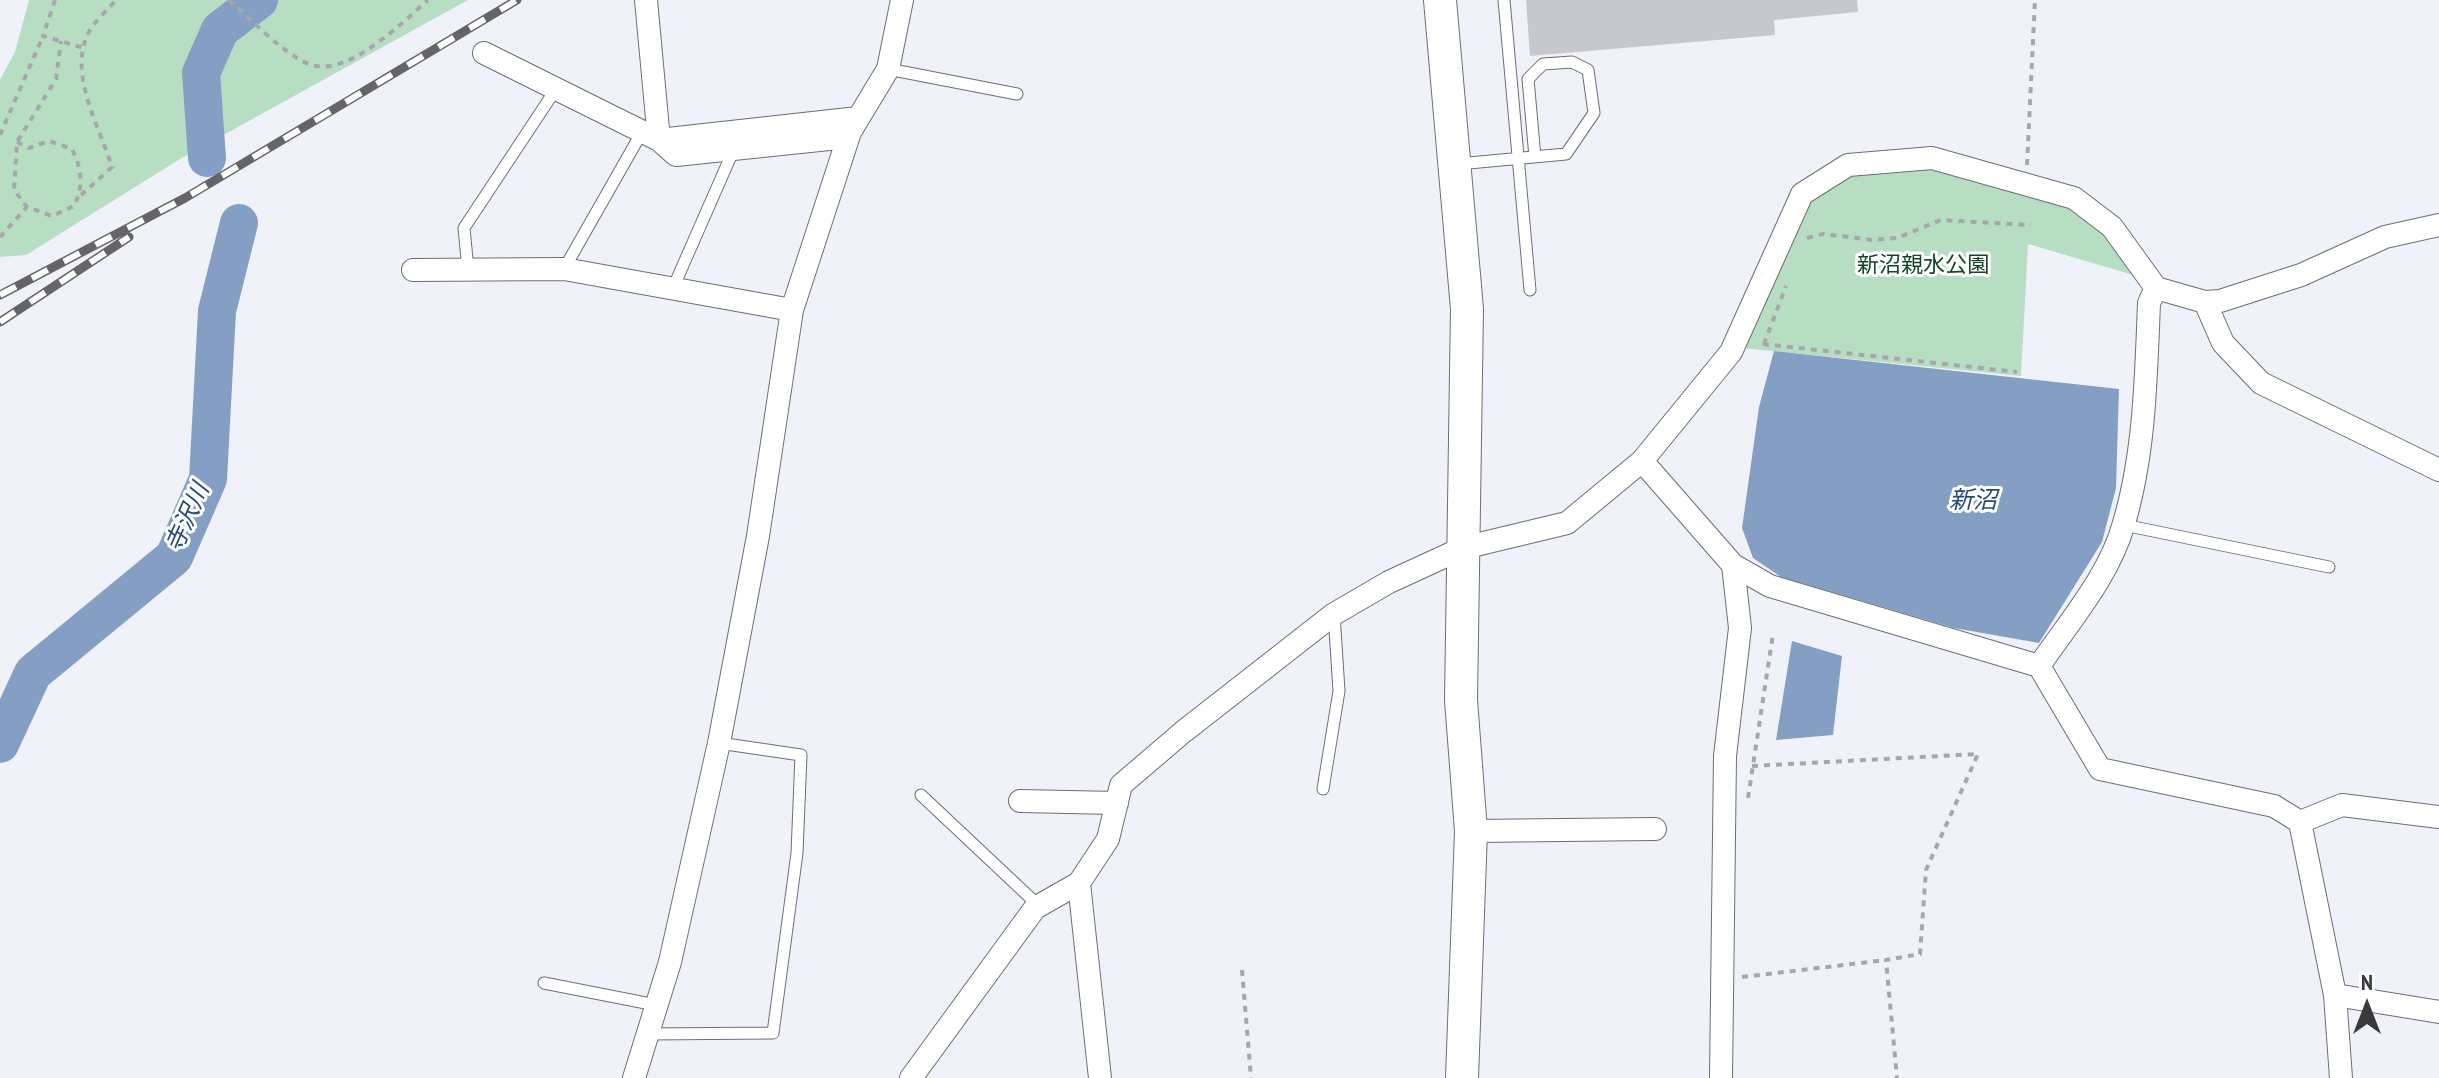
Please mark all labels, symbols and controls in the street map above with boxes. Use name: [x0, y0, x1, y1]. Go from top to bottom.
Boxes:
park label: 新沼親水公園: [1857, 253, 1989, 279]
water label: 寺沢川: [160, 479, 216, 557]
water label: 新沼: [1949, 487, 1997, 515]
north arrow: [2327, 966, 2407, 1046]
text: N: [2361, 968, 2373, 996]

